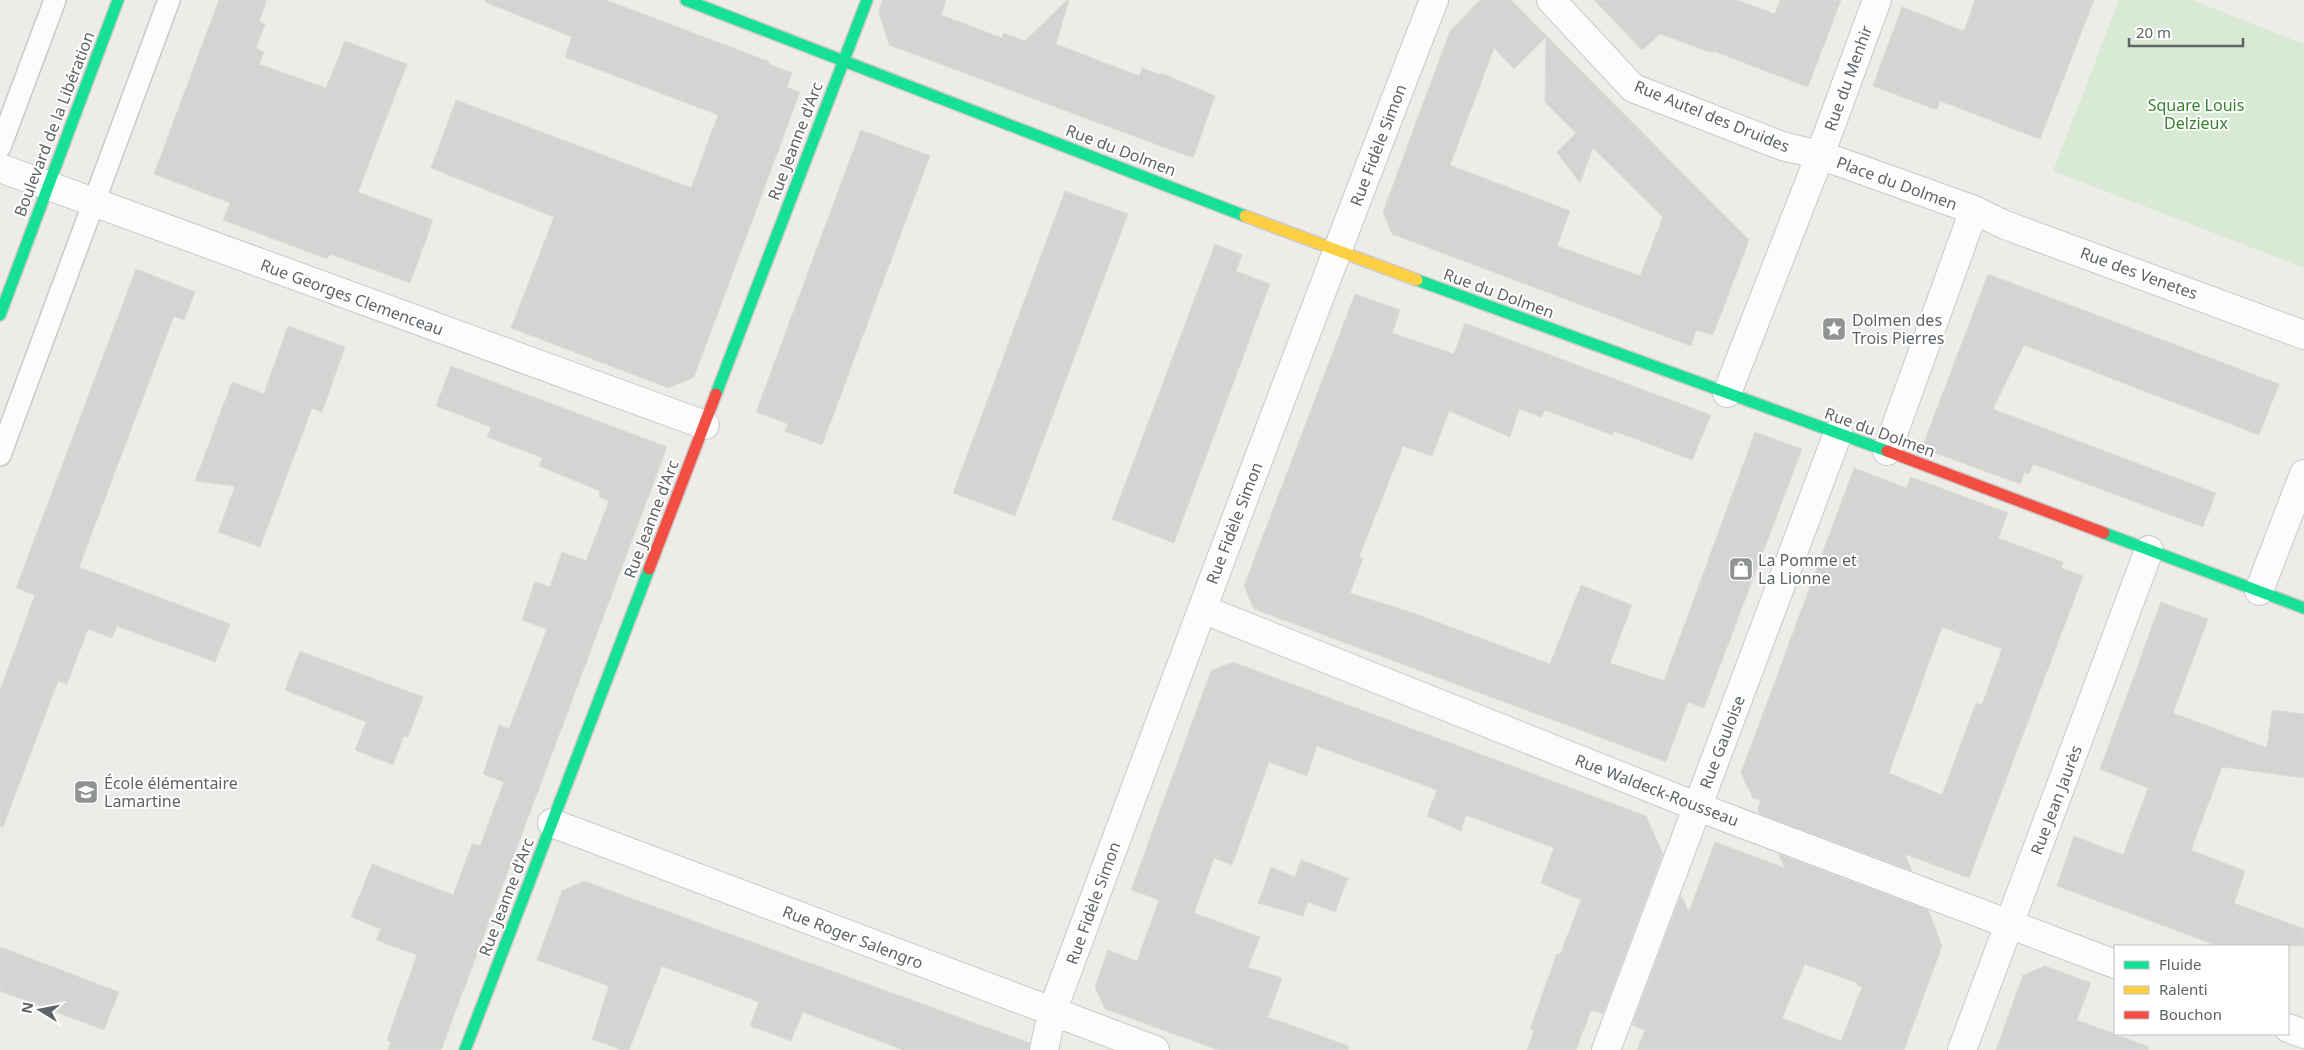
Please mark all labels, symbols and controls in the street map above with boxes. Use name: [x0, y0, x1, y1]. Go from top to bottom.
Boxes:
scale bar: [2129, 15, 2243, 47]
street label: Rue du Menhir: [1819, 22, 1877, 134]
text: 20 m: [2136, 22, 2171, 42]
street label: Boulevard de la Libération: [9, 28, 99, 220]
street label: Rue Autel des Druides: [1631, 75, 1793, 157]
street label: Rue Jeanne d'Arc: [762, 78, 828, 203]
street label: Rue Fidèle Simon: [1345, 81, 1411, 209]
park label: Square Louis Delzieux: [2148, 94, 2244, 134]
street label: Rue du Dolmen: [1063, 119, 1179, 181]
street label: Place du Dolmen: [1834, 151, 1960, 215]
street label: Rue des Venetes: [2077, 242, 2201, 304]
street label: Rue Georges Clemenceau: [257, 254, 447, 340]
street label: Rue du Dolmen: [1441, 263, 1557, 323]
place label: Dolmen des Trois Pierres: [1852, 309, 1944, 349]
place icon: Dolmen des Trois Pierres: [1821, 316, 1847, 342]
street label: Rue du Dolmen: [1822, 402, 1938, 462]
street label: Rue Jeanne d'Arc: [618, 456, 684, 581]
street label: Rue Fidèle Simon: [1201, 459, 1267, 587]
place label: La Pomme et La Lionne: [1758, 549, 1857, 589]
shop icon: La Pomme et La Lionne: [1728, 556, 1754, 582]
street label: Rue Gauloise: [1694, 692, 1750, 792]
street label: Rue Jean Jaurès: [2025, 742, 2087, 858]
street label: Rue Waldeck-Rousseau: [1572, 749, 1742, 831]
place label: École élémentaire Lamartine: [104, 772, 238, 812]
school or university icon: École élémentaire Lamartine: [73, 779, 99, 805]
street label: Rue Jeanne d'Arc: [473, 834, 539, 959]
street label: Rue Fidèle Simon: [1061, 839, 1125, 967]
street label: Rue Roger Salengro: [780, 900, 926, 974]
legend: [2114, 945, 2289, 1035]
text: Fluide: [2159, 954, 2201, 974]
text: Ralenti: [2159, 979, 2208, 999]
north arrow: [15, 985, 65, 1035]
text: N: [16, 1000, 37, 1015]
text: Bouchon: [2159, 1004, 2222, 1024]

